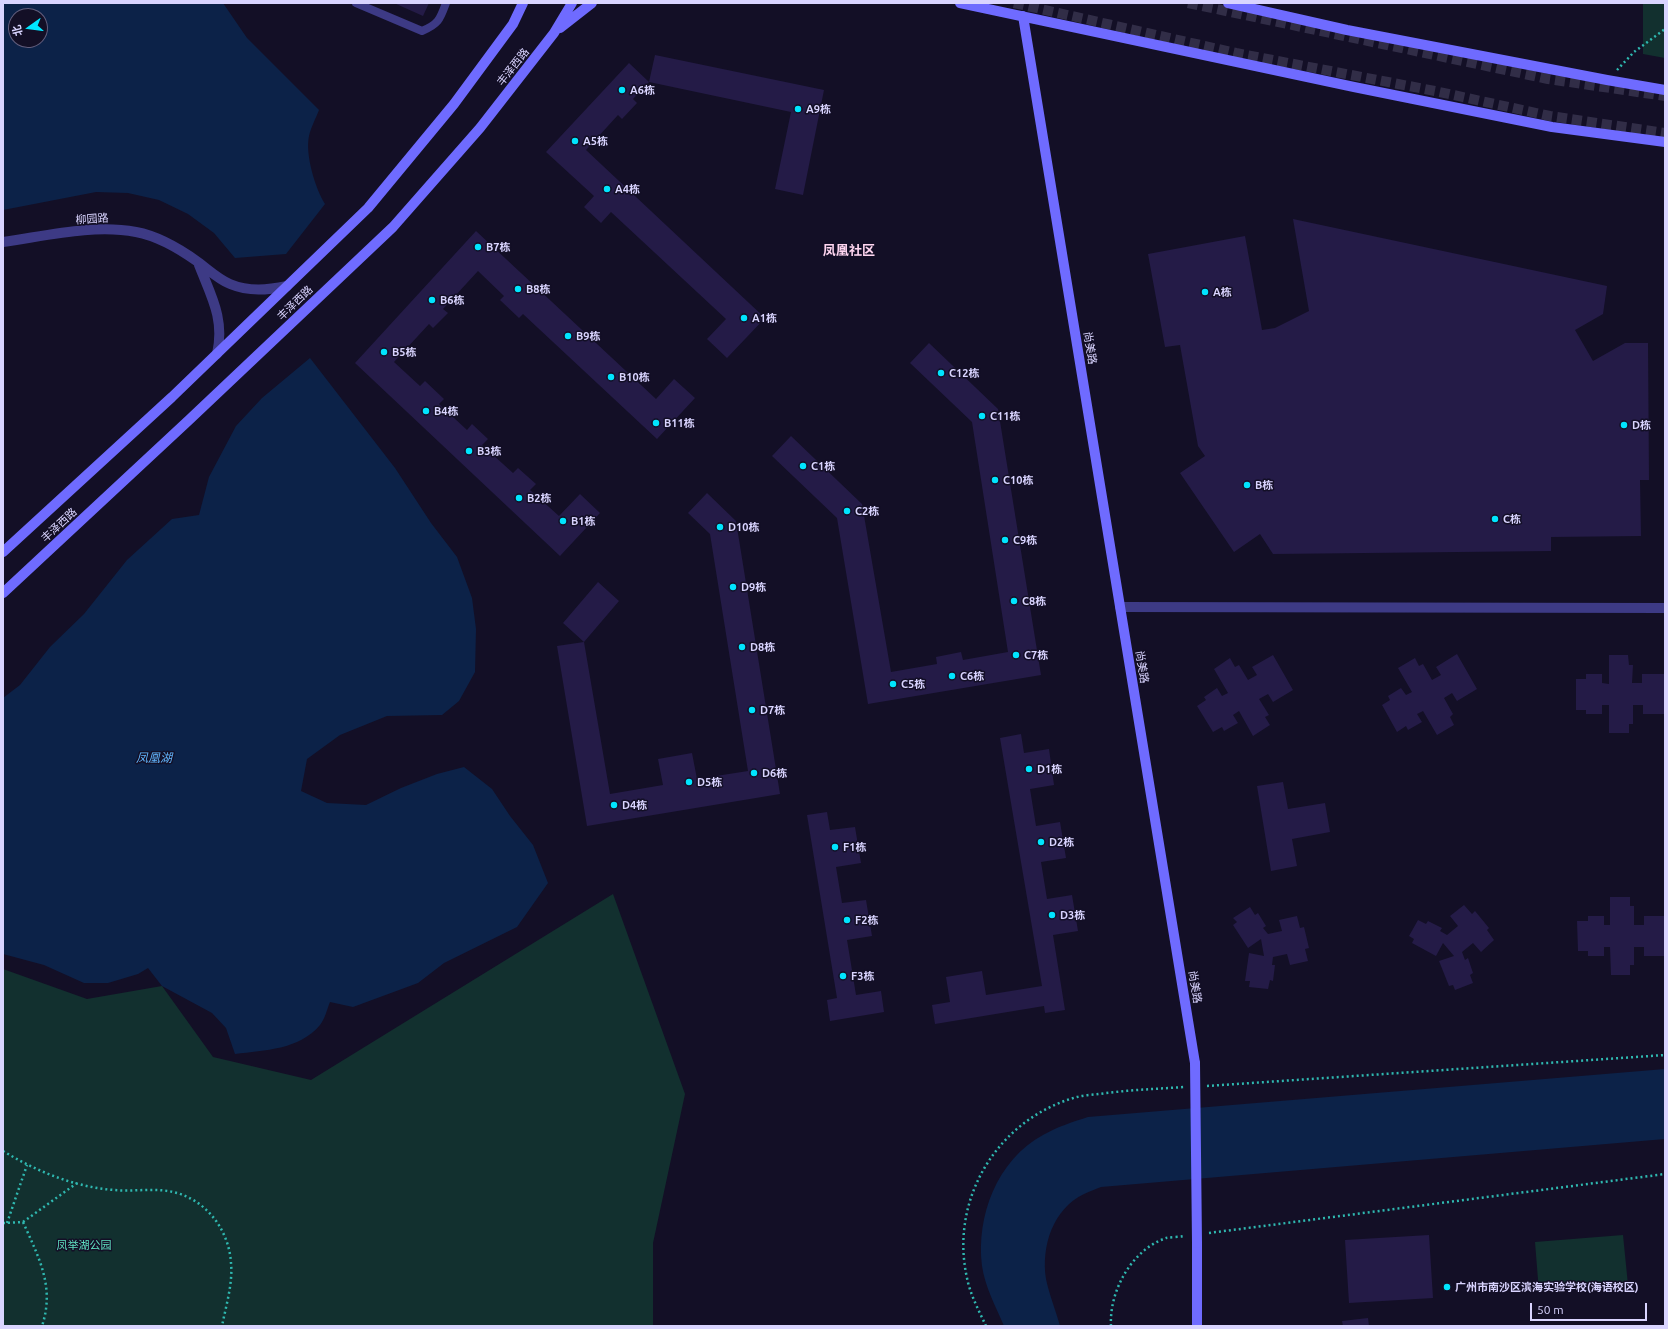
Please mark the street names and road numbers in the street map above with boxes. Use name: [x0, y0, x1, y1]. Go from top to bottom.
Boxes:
street label: 丰泽西路: [494, 46, 532, 88]
street label: 柳园路: [75, 211, 109, 227]
street label: 丰泽西路: [275, 283, 315, 323]
street label: 尚美路: [1081, 331, 1099, 365]
street label: 丰泽西路: [38, 505, 80, 545]
street label: 尚美路: [1133, 650, 1151, 684]
street label: 尚美路: [1186, 970, 1204, 1004]

